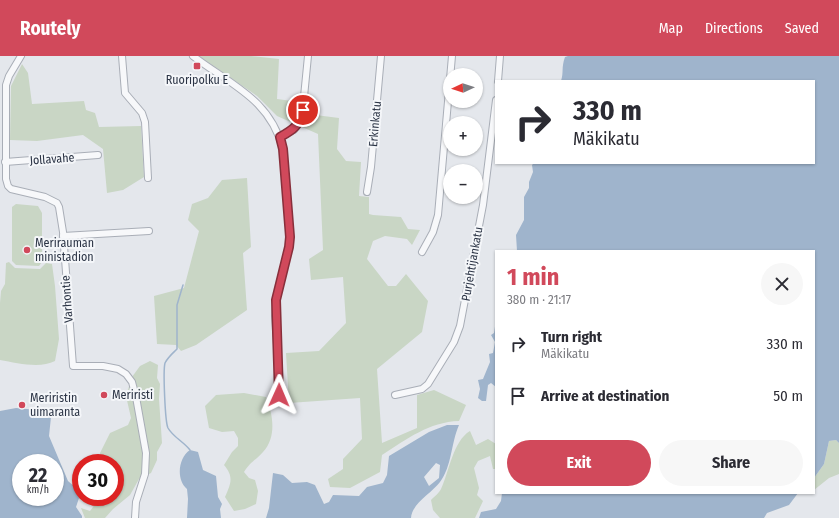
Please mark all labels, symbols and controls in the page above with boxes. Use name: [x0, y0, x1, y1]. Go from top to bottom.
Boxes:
text: Routely: [20, 17, 80, 40]
text: Map: [659, 20, 683, 37]
text: Directions: [705, 20, 763, 37]
text: Saved: [785, 20, 819, 37]
marker: Ruoripolku E: [192, 61, 202, 71]
north arrow: [443, 68, 483, 108]
map controls: [443, 68, 483, 204]
place label: Ruoripolku E: [166, 73, 229, 87]
pin: [286, 93, 320, 127]
text: 330 m: [573, 94, 642, 127]
icon: right: [507, 96, 559, 148]
icon: arrive: [292, 99, 314, 121]
street label: Erkinkatu: [366, 100, 384, 148]
button: +: [443, 116, 483, 156]
text: Mäkikatu: [573, 128, 640, 150]
street label: Jollavahe: [29, 150, 75, 168]
button: −: [443, 164, 483, 204]
street label: Purjehtijankatu: [459, 226, 485, 302]
place label: Merirauman ministadion: [35, 236, 94, 264]
marker: Merirauman ministadion: [22, 245, 32, 255]
text: 1 min: [507, 263, 559, 291]
button: close: [761, 263, 803, 305]
street label: Varhontie: [58, 275, 76, 323]
text: 380 m · 21:17: [507, 292, 571, 307]
text: Turn right: [541, 328, 602, 346]
icon: right: [507, 333, 529, 355]
text: 330 m: [767, 335, 803, 353]
text: Mäkikatu: [541, 346, 589, 361]
position arrow: [258, 374, 300, 416]
icon: arrive: [507, 385, 529, 407]
text: Arrive at destination: [541, 387, 669, 405]
text: 50 m: [773, 387, 803, 405]
place label: Meriristi: [112, 388, 153, 402]
marker: Meriristi: [99, 390, 109, 400]
place label: Meriristin uimaranta: [30, 391, 80, 419]
marker: Meriristin uimaranta: [17, 400, 27, 410]
button: Exit: [507, 440, 651, 486]
button: Share: [659, 440, 803, 486]
speed limit sign: 30: [72, 454, 124, 506]
text: 22: [29, 463, 47, 487]
text: km/h: [27, 484, 49, 496]

